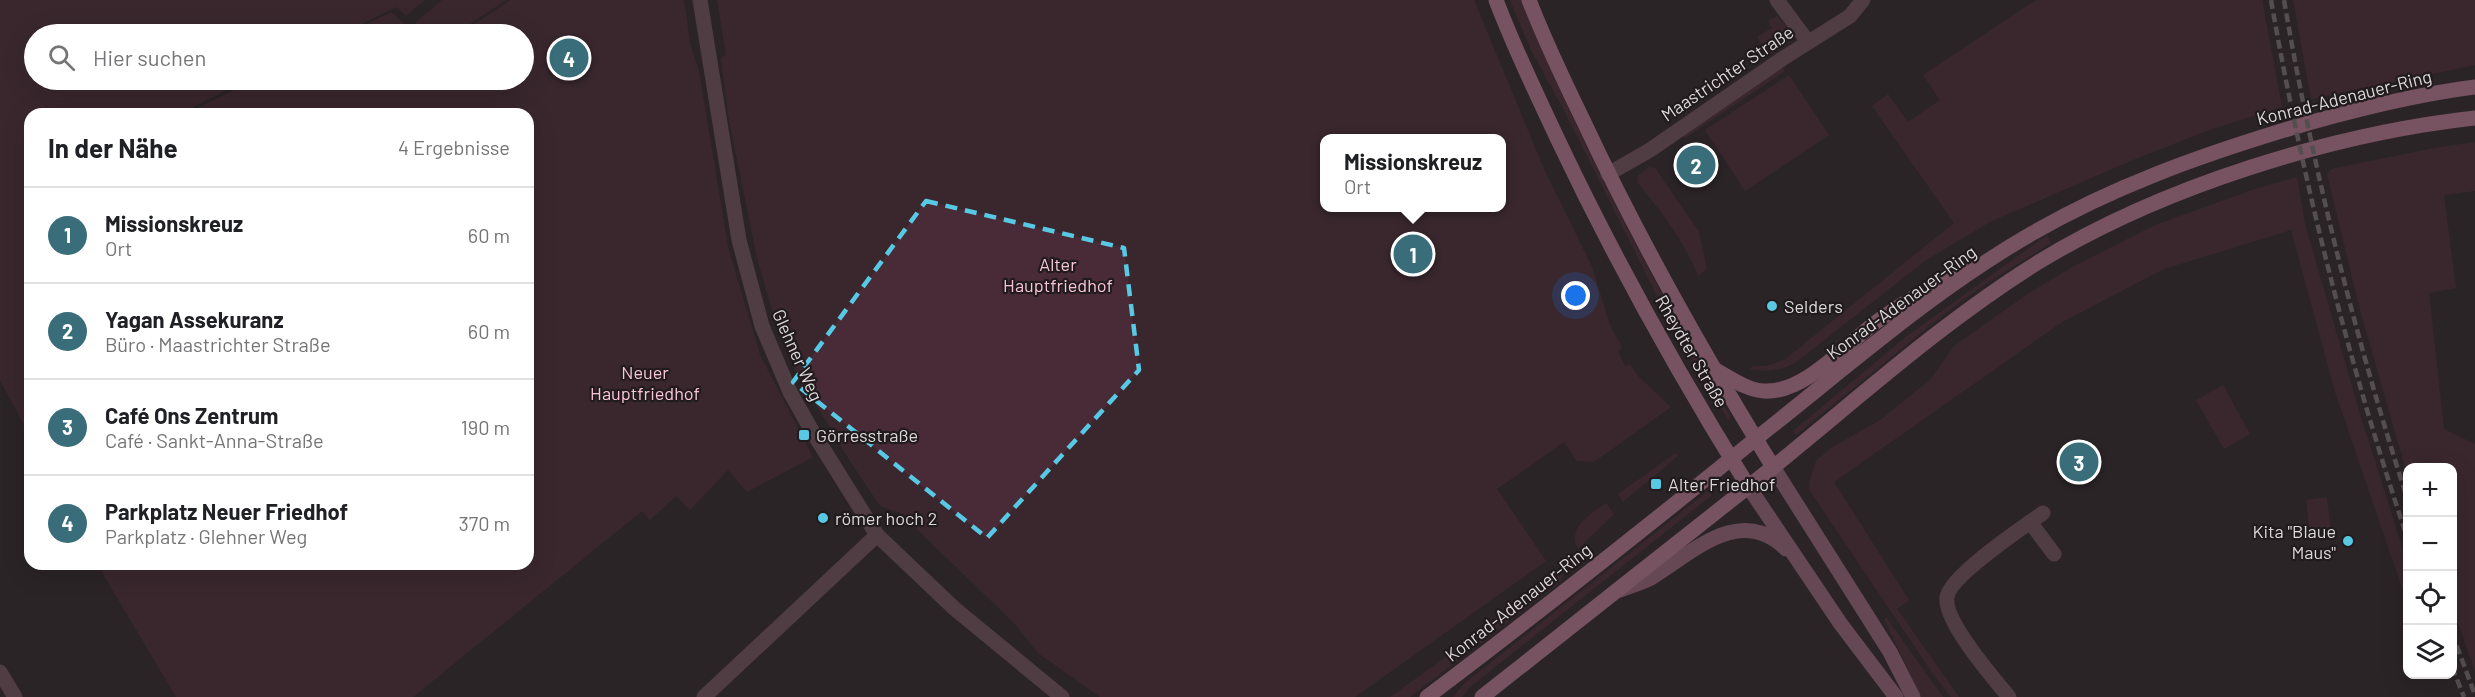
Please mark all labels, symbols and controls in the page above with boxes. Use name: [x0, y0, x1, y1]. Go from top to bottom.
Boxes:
street label: Maastrichter Straße: [1657, 21, 1797, 125]
search box: [24, 24, 534, 90]
pin: 4: [550, 36, 588, 80]
icon: search: [45, 41, 78, 74]
text: Hier suchen: [93, 44, 206, 70]
street label: Konrad-Adenauer-Ring: [2254, 65, 2434, 129]
text: In der Nähe: [48, 132, 178, 163]
popup: [1320, 134, 1506, 212]
text: 4 Ergebnisse: [398, 135, 510, 159]
pin: 2: [1676, 142, 1716, 188]
text: Missionskreuz: [1344, 148, 1482, 174]
text: Ort: [1344, 174, 1371, 198]
text: Missionskreuz: [105, 210, 243, 236]
text: 1: [64, 223, 71, 247]
text: 60 m: [468, 223, 510, 247]
pin: 1: [1394, 232, 1432, 276]
text: Ort: [105, 236, 132, 260]
street label: Konrad-Adenauer-Ring: [1822, 240, 1980, 364]
park label: Alter Hauptfriedhof: [1003, 253, 1113, 296]
your location: [1561, 281, 1590, 310]
street label: Rheydter Straße: [1651, 291, 1733, 411]
place label: Selders: [1784, 295, 1843, 317]
marker: Selders: [1765, 299, 1779, 313]
text: Yagan Assekuranz: [105, 306, 284, 332]
street label: Glehner Weg: [768, 306, 828, 404]
text: 2: [62, 319, 73, 343]
text: 60 m: [468, 319, 510, 343]
text: Büro · Maastrichter Straße: [105, 332, 331, 356]
park label: Neuer Hauptfriedhof: [590, 361, 700, 404]
text: Café Ons Zentrum: [105, 402, 278, 428]
text: 3: [62, 415, 73, 439]
text: 190 m: [461, 415, 510, 439]
place label: Görresstraße: [816, 424, 918, 446]
text: Café · Sankt-Anna-Straße: [105, 428, 324, 452]
marker: Görresstraße: [797, 428, 811, 442]
pin: 3: [2060, 440, 2098, 484]
map controls: [2403, 463, 2457, 679]
button: +: [2403, 463, 2457, 517]
place label: Alter Friedhof: [1668, 473, 1775, 495]
marker: Alter Friedhof: [1649, 477, 1663, 491]
text: Parkplatz Neuer Friedhof: [105, 498, 348, 524]
place label: römer hoch 2: [835, 507, 937, 529]
text: 4: [61, 511, 74, 535]
text: 370 m: [458, 511, 510, 535]
marker: römer hoch 2: [816, 511, 830, 525]
button: −: [2403, 517, 2457, 571]
place label: Kita "Blaue Maus": [2252, 520, 2336, 563]
text: Parkplatz · Glehner Weg: [105, 524, 307, 548]
marker: Kita "Blaue Maus": [2341, 534, 2355, 548]
street label: Konrad-Adenauer-Ring: [1440, 538, 1596, 666]
button: locate: [2403, 571, 2457, 625]
button: layers: [2403, 625, 2457, 679]

